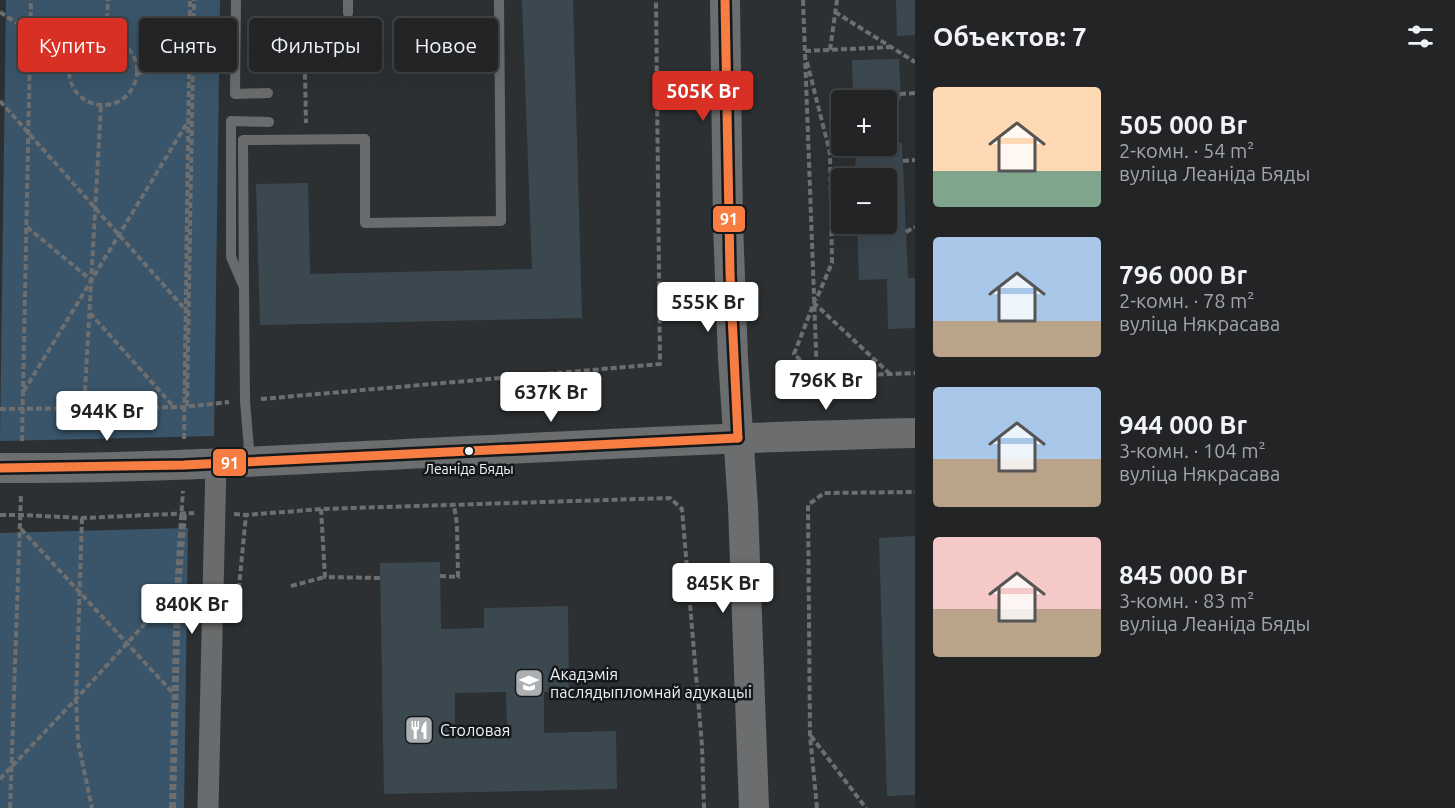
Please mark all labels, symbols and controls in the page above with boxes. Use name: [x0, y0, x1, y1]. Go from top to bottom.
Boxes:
chip: Купить: [18, 18, 127, 72]
chip: Снять: [139, 18, 237, 72]
chip: Фильтры: [249, 18, 382, 72]
chip: Новое: [394, 18, 498, 72]
icon: filters: [1404, 20, 1437, 53]
text: Объектов: 7: [933, 22, 1087, 51]
pin: 505K Br: [648, 71, 758, 122]
text: 505K Br: [666, 79, 740, 102]
map controls: [831, 90, 897, 234]
button: +: [831, 90, 897, 156]
text: 505 000 Br: [1119, 110, 1247, 139]
icon: home: [981, 111, 1053, 183]
text: 2-комн. · 54 m²: [1119, 139, 1254, 162]
text: вуліца Леаніда Бяды: [1119, 162, 1310, 185]
button: −: [831, 168, 897, 234]
line badge: 91: [712, 205, 746, 233]
text: 91: [720, 210, 738, 228]
text: 796 000 Br: [1119, 260, 1247, 289]
icon: home: [981, 261, 1053, 333]
pin: 555K Br: [653, 282, 763, 333]
text: 2-комн. · 78 m²: [1119, 289, 1254, 312]
text: 555K Br: [671, 290, 745, 313]
text: вуліца Някрасава: [1119, 312, 1280, 335]
pin: 796K Br: [771, 360, 881, 411]
text: 796K Br: [789, 368, 863, 391]
pin: 637K Br: [496, 372, 606, 423]
text: 637K Br: [514, 380, 588, 403]
pin: 944K Br: [52, 391, 162, 442]
text: 944K Br: [70, 399, 144, 422]
text: 944 000 Br: [1119, 410, 1247, 439]
icon: home: [981, 411, 1053, 483]
text: 3-комн. · 104 m²: [1119, 439, 1266, 462]
marker: Леаніда Бяды: [463, 445, 475, 457]
line badge: 91: [212, 448, 247, 477]
text: 91: [221, 454, 239, 472]
place label: Леаніда Бяды: [424, 461, 514, 477]
text: вуліца Някрасава: [1119, 462, 1280, 485]
text: 845 000 Br: [1119, 560, 1247, 589]
icon: home: [981, 561, 1053, 633]
pin: 845K Br: [668, 563, 778, 614]
text: 845K Br: [686, 571, 760, 594]
pin: 840K Br: [137, 584, 247, 635]
text: 3-комн. · 83 m²: [1119, 589, 1254, 612]
text: 840K Br: [155, 592, 229, 615]
text: вуліца Леаніда Бяды: [1119, 612, 1310, 635]
place label: Акадэмія паслядыпломнай адукацыі: [550, 665, 752, 701]
school or university icon: Акадэмія паслядыпломнай адукацыі: [513, 667, 545, 699]
restaurant icon: Столовая: [403, 714, 435, 746]
place label: Столовая: [440, 721, 510, 739]

